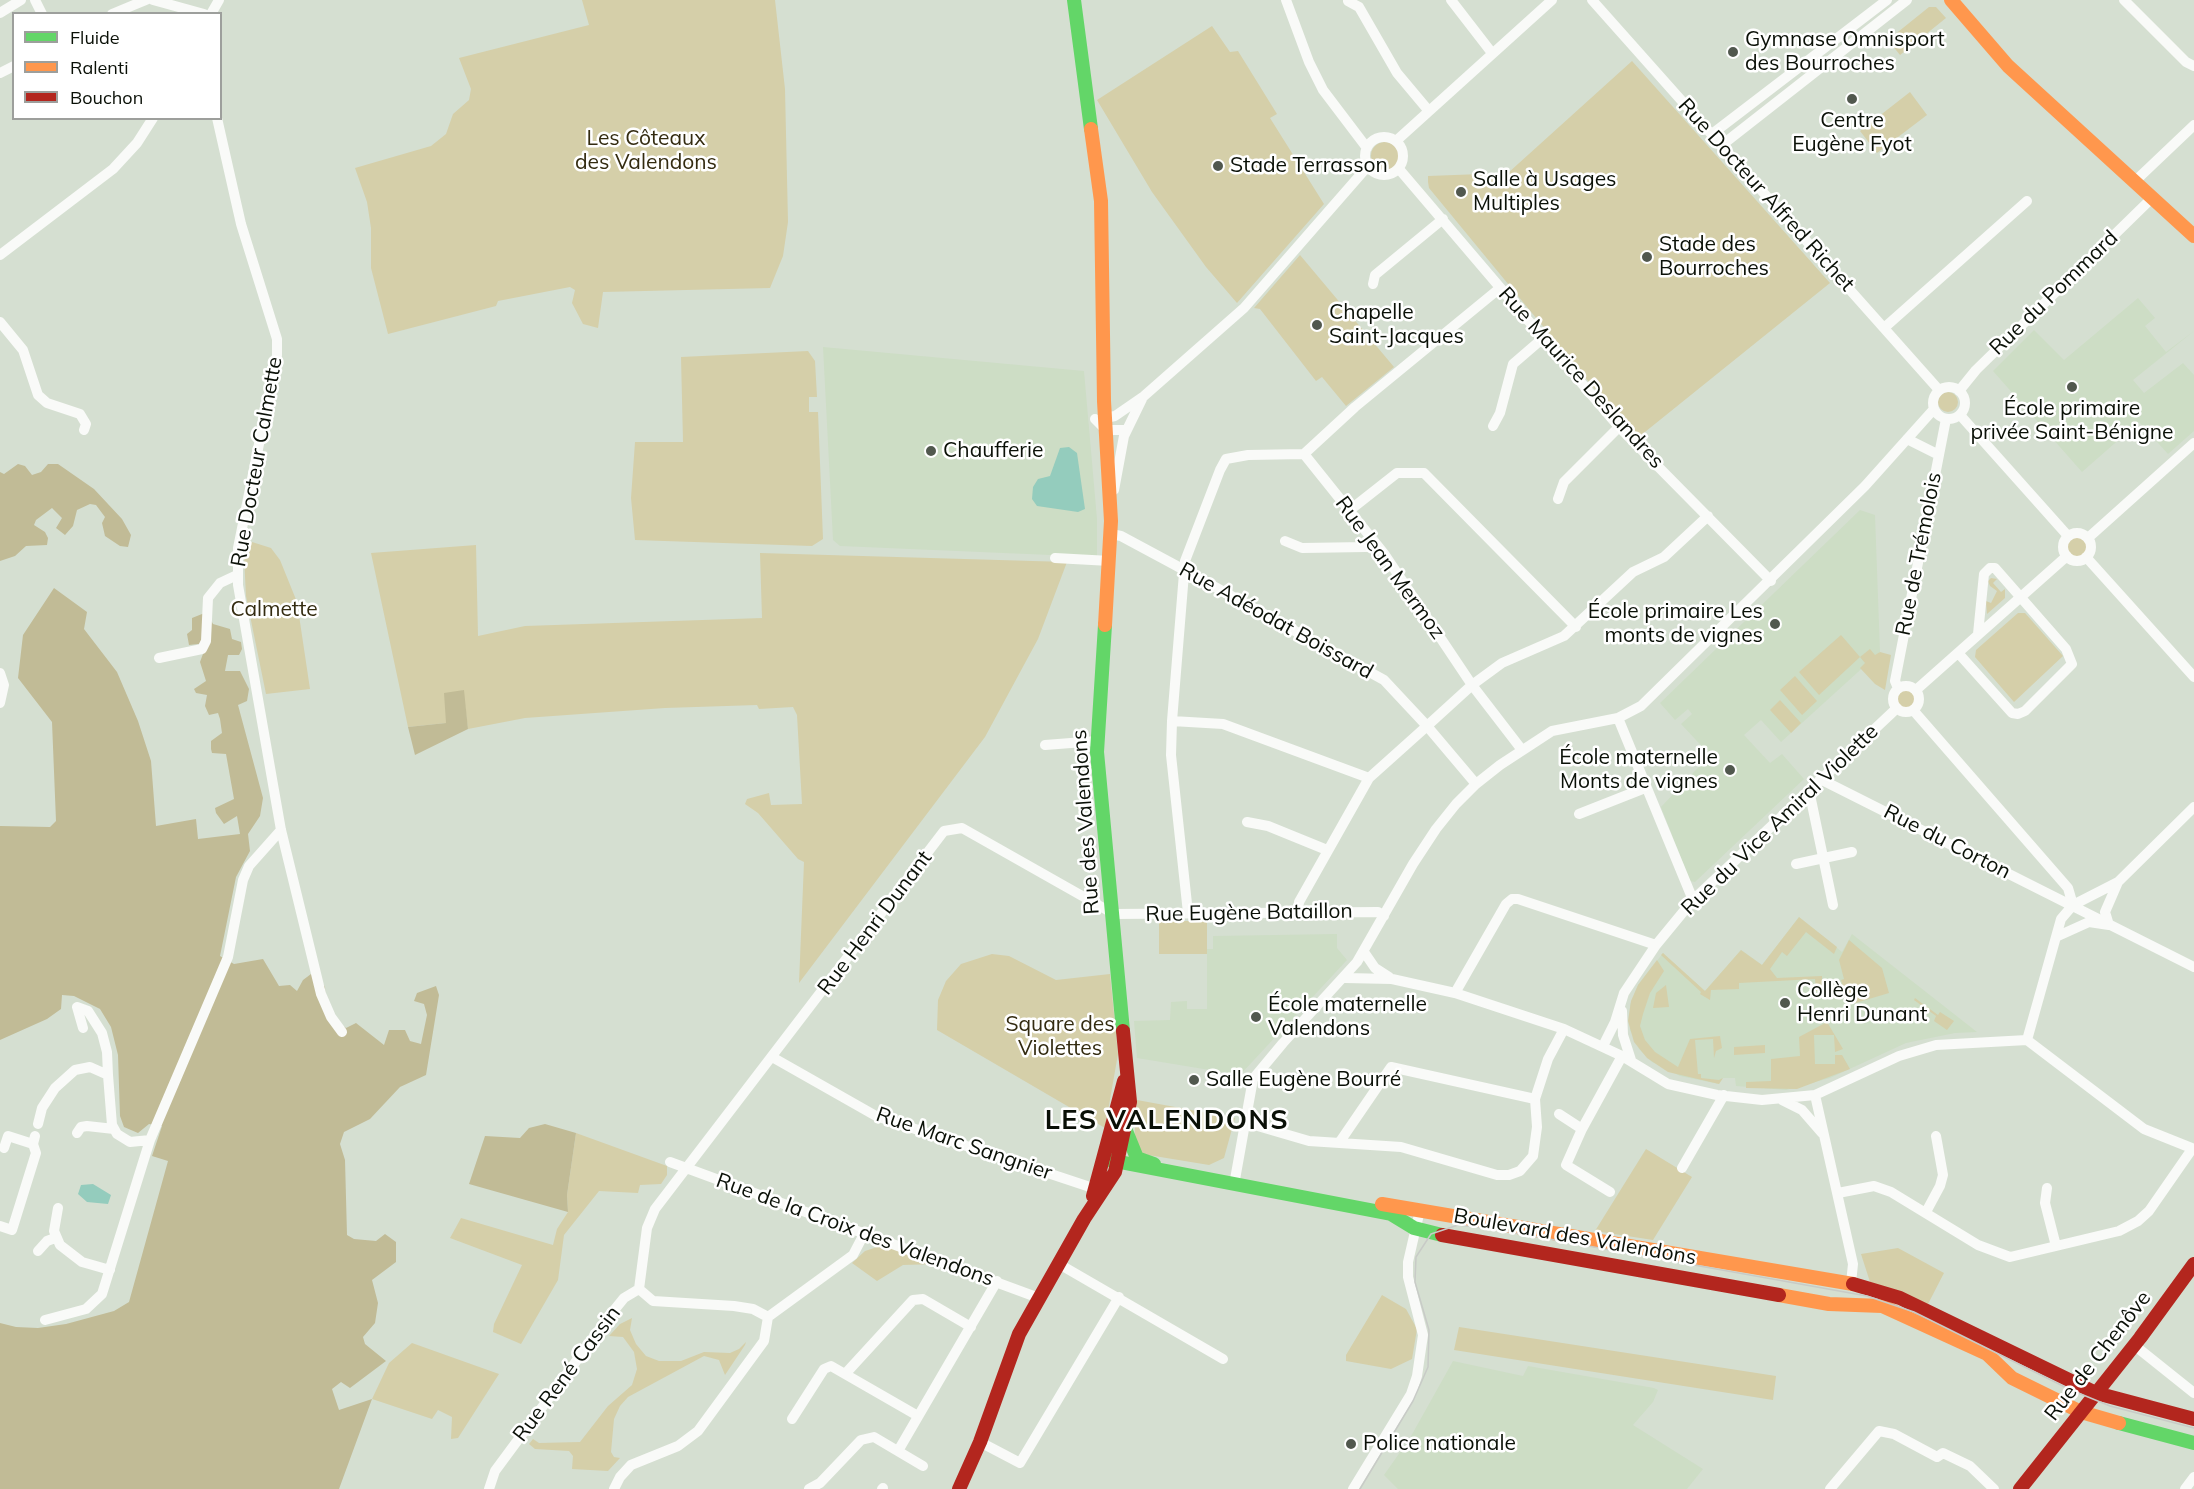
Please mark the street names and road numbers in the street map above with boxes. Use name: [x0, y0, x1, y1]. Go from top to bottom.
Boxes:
street label: Rue Docteur Alfred Richet: [1673, 93, 1859, 297]
street label: Rue du Pommard: [1985, 225, 2123, 361]
street label: Rue Maurice Deslandres: [1493, 282, 1669, 474]
street label: Rue Docteur Calmette: [226, 355, 288, 569]
street label: Rue de Trémolois: [1891, 470, 1947, 638]
street label: Rue Jean Mermoz: [1330, 492, 1450, 644]
street label: Rue Adéodat Boissard: [1175, 557, 1377, 685]
street label: Rue du Vice Amiral Violette: [1676, 719, 1884, 921]
street label: Rue des Valendons: [1067, 729, 1105, 915]
street label: Rue du Corton: [1879, 799, 2015, 885]
street label: Rue Henri Dunant: [813, 846, 937, 1000]
street label: Rue Eugène Bataillon: [1145, 899, 1353, 927]
street label: Rue Marc Sangnier: [873, 1102, 1055, 1186]
street label: Rue de la Croix des Valendons: [713, 1168, 997, 1292]
street label: Boulevard des Valendons: [1452, 1203, 1698, 1271]
street label: Rue de Chenôve: [2040, 1286, 2156, 1426]
street label: Rue René Cassin: [508, 1301, 626, 1447]

